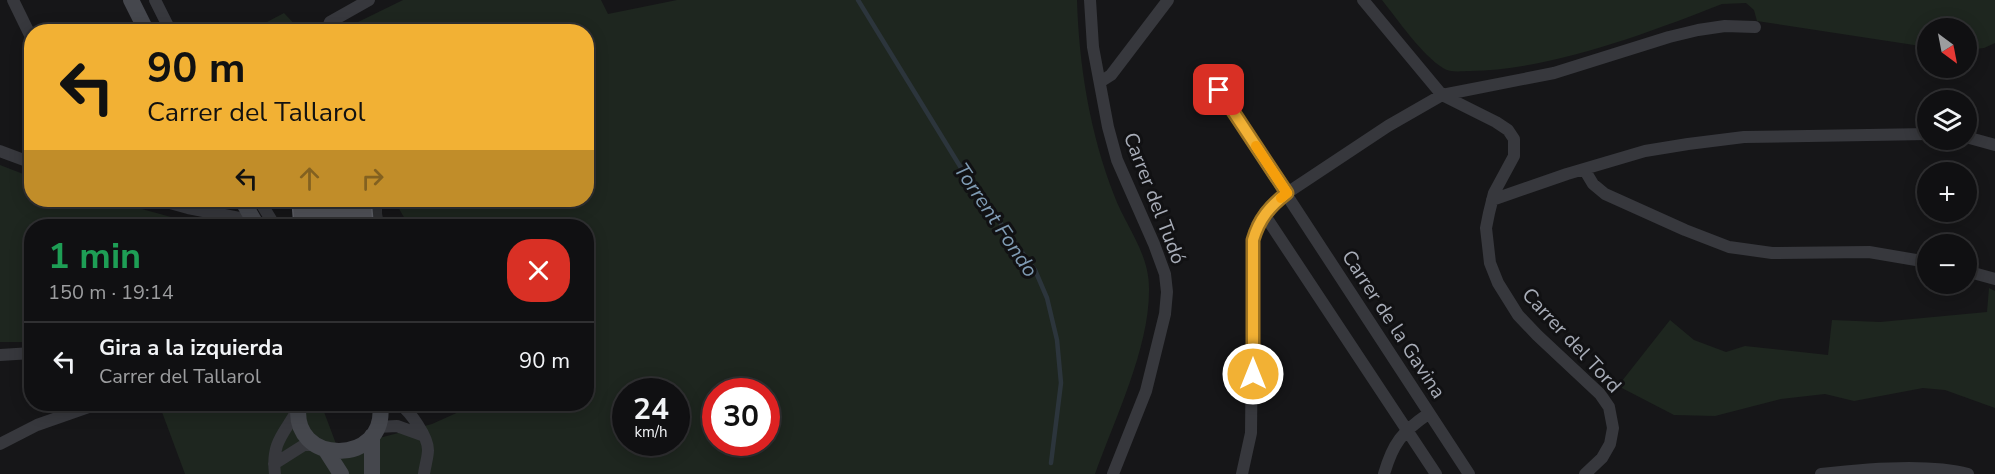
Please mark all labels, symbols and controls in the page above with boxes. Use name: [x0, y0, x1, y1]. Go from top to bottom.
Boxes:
north arrow: [1917, 18, 1977, 78]
map controls: [1917, 18, 1977, 294]
text: 90 m: [147, 40, 246, 97]
icon: left: [48, 48, 126, 126]
pin: [1193, 64, 1244, 115]
icon: arrive: [1202, 73, 1235, 106]
button: layers: [1917, 90, 1977, 150]
text: Carrer del Tallarol: [147, 94, 366, 131]
street label: Carrer del Tudó: [1117, 129, 1192, 268]
water label: Torrent Fondo: [947, 157, 1045, 283]
icon: left: [230, 162, 263, 195]
icon: ahead: [293, 162, 326, 195]
icon: right: [356, 162, 389, 195]
button: +: [1917, 162, 1977, 222]
text: 1 min: [48, 232, 141, 281]
button: −: [1917, 234, 1977, 294]
button: close: [507, 239, 570, 302]
street label: Carrer de la Gavina: [1335, 245, 1452, 404]
text: 150 m · 19:14: [48, 279, 174, 306]
street label: Carrer del Tord: [1516, 282, 1627, 399]
text: Gira a la izquierda: [99, 333, 283, 363]
position arrow: [1221, 342, 1285, 406]
icon: left: [48, 345, 81, 378]
text: 90 m: [519, 346, 570, 376]
text: Carrer del Tallarol: [99, 363, 261, 390]
speed limit sign: 30: [702, 378, 780, 456]
text: 24: [633, 389, 669, 430]
text: km/h: [634, 422, 668, 442]

